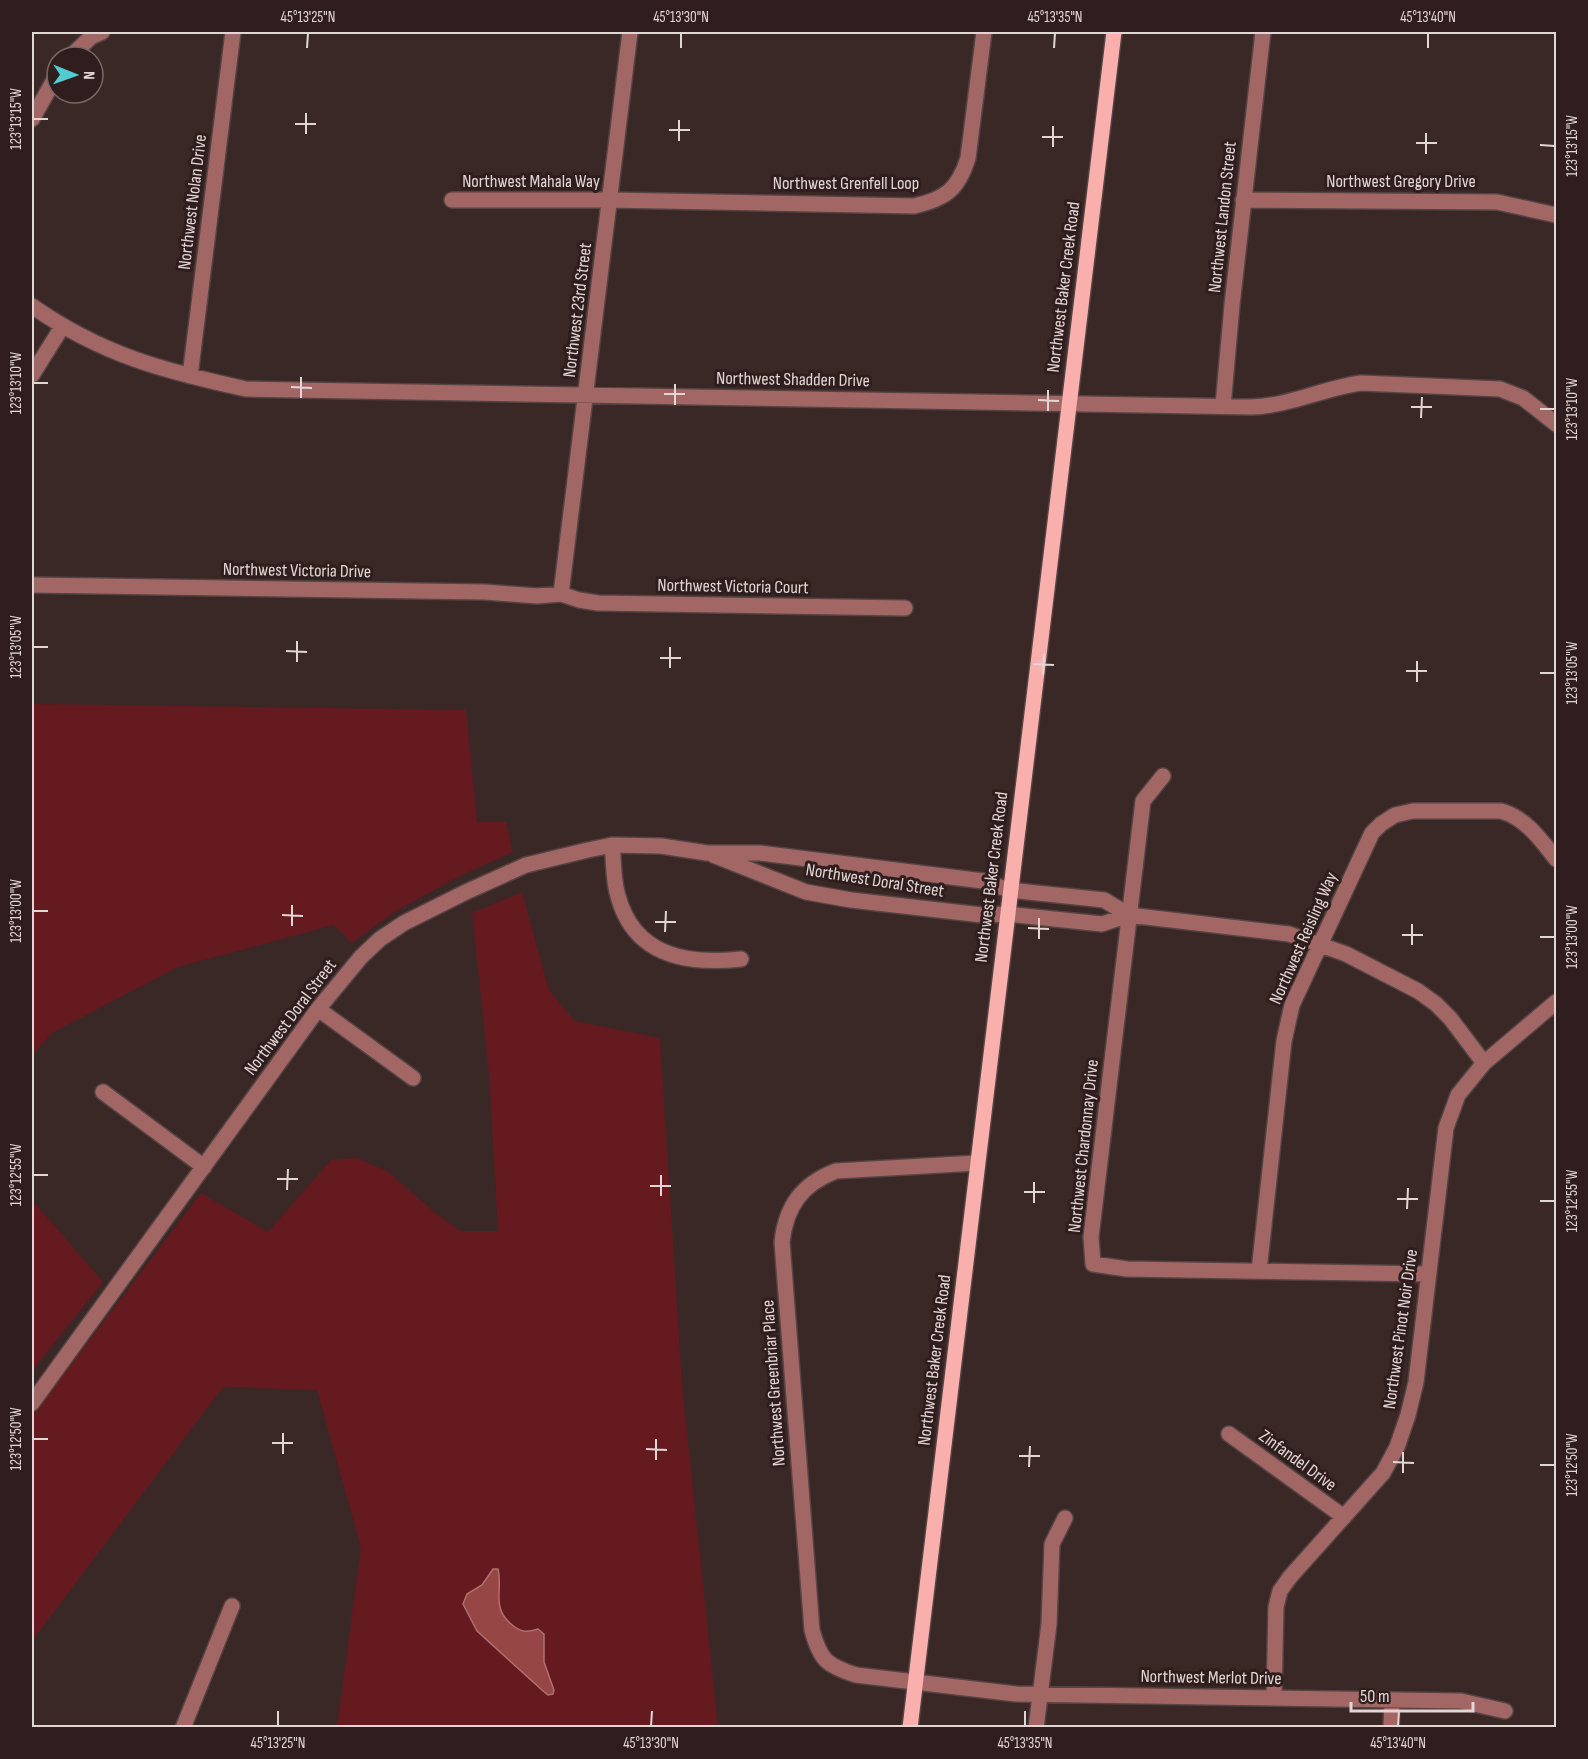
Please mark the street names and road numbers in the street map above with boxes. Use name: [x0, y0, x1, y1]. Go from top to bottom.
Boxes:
street label: Northwest Nolan Drive: [174, 133, 211, 271]
street label: Northwest Landon Street: [1204, 140, 1241, 294]
street label: Northwest Mahala Way: [462, 171, 600, 192]
street label: Northwest Gregory Drive: [1326, 171, 1476, 192]
street label: Northwest Grenfell Loop: [773, 173, 919, 194]
street label: Northwest Baker Creek Road: [1043, 200, 1084, 374]
street label: Northwest 23rd Street: [559, 241, 596, 379]
street label: Northwest Shadden Drive: [716, 368, 870, 391]
street label: Northwest Victoria Drive: [223, 559, 371, 582]
street label: Northwest Victoria Court: [657, 575, 809, 598]
street label: Northwest Baker Creek Road: [971, 790, 1012, 964]
street label: Northwest Doral Street: [804, 859, 946, 902]
street label: Northwest Reisling Way: [1265, 869, 1342, 1007]
street label: Northwest Doral Street: [240, 955, 341, 1079]
street label: Northwest Chardonnay Drive: [1064, 1058, 1103, 1234]
street label: Northwest Pinot Noir Drive: [1379, 1248, 1422, 1410]
street label: Northwest Baker Creek Road: [914, 1273, 955, 1447]
street label: Northwest Greenbriar Place: [757, 1299, 790, 1467]
street label: Zinfandel Drive: [1255, 1425, 1341, 1496]
street label: Northwest Merlot Drive: [1140, 1666, 1282, 1689]

